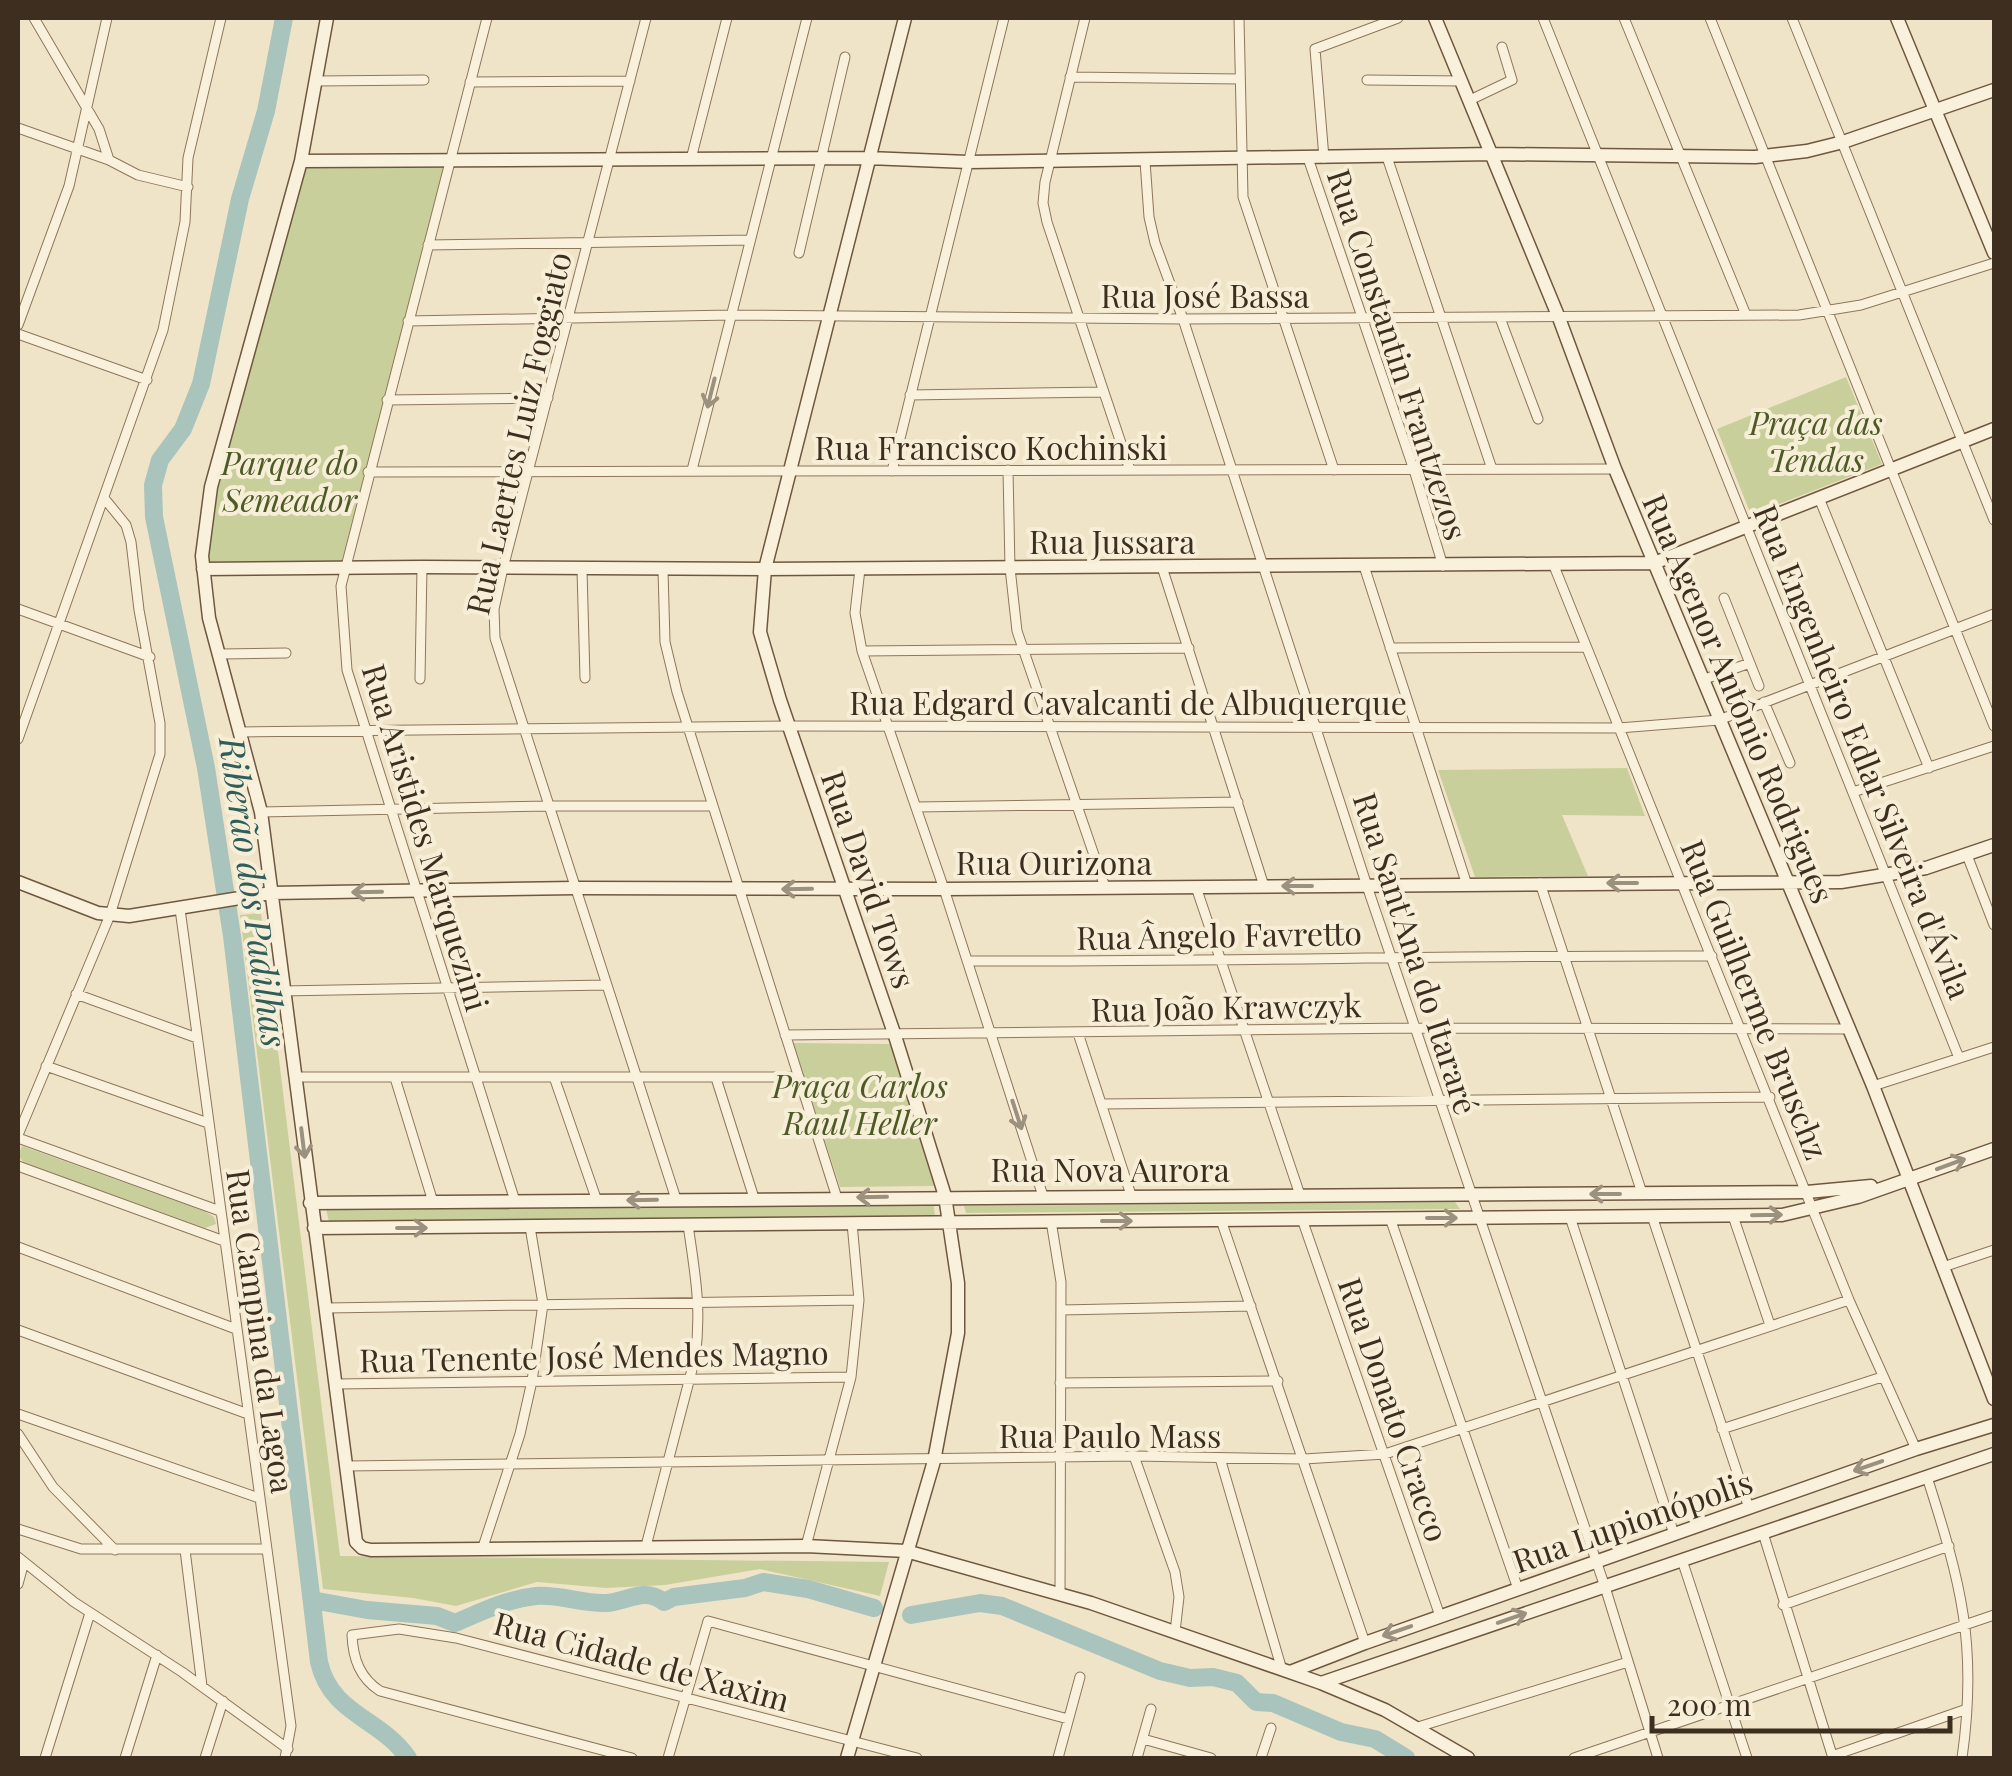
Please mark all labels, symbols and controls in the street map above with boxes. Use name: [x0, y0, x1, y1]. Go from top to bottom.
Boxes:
street label: Rua Constantin Frantzezos: [1319, 163, 1479, 545]
street label: Rua Laertes Luiz Foggiato: [454, 248, 580, 618]
street label: Rua José Bassa: [1100, 273, 1310, 316]
one-way arrow: [701, 377, 720, 408]
park label: Praça das Tendas: [1747, 400, 1883, 480]
street label: Rua Francisco Kochinski: [814, 425, 1168, 468]
park label: Parque do Semeador: [219, 440, 359, 520]
street label: Rua Agenor Antônio Rodrigues: [1634, 487, 1846, 909]
street label: Rua Engenheiro Edlar Silveira d'Ávila: [1745, 498, 1983, 1004]
street label: Rua Jussara: [1029, 519, 1195, 562]
street label: Rua Aristides Marquezini: [354, 658, 500, 1016]
street label: Rua Edgard Cavalcanti de Albuquerque: [849, 680, 1407, 723]
water label: Riberão dos Padilhas: [210, 732, 300, 1050]
street label: Rua David Tows: [813, 765, 927, 993]
street label: Rua Sant'Ana do Itararé: [1345, 787, 1489, 1119]
street label: Rua Guilherme Bruschz: [1672, 833, 1840, 1165]
street label: Rua Ourizona: [956, 840, 1152, 883]
one-way arrow: [1606, 874, 1638, 892]
one-way arrow: [1281, 876, 1314, 896]
one-way arrow: [781, 879, 813, 898]
one-way arrow: [351, 882, 383, 901]
street label: Rua Ângelo Favretto: [1076, 910, 1362, 958]
street label: Rua João Krawczyk: [1090, 982, 1362, 1030]
park label: Praça Carlos Raul Heller: [770, 1063, 948, 1143]
one-way arrow: [1009, 1099, 1027, 1130]
one-way arrow: [294, 1126, 313, 1159]
street label: Rua Nova Aurora: [990, 1147, 1230, 1190]
one-way arrow: [1935, 1154, 1966, 1172]
street label: Rua Campina da Lagoa: [218, 1166, 306, 1496]
one-way arrow: [1589, 1184, 1622, 1204]
one-way arrow: [856, 1188, 888, 1207]
one-way arrow: [627, 1190, 660, 1210]
one-way arrow: [1750, 1206, 1782, 1225]
one-way arrow: [1424, 1208, 1457, 1228]
one-way arrow: [1100, 1211, 1132, 1230]
one-way arrow: [395, 1218, 427, 1237]
street label: Rua Donato Cracco: [1330, 1271, 1460, 1547]
street label: Rua Tenente José Mendes Magno: [359, 1329, 829, 1381]
street label: Rua Paulo Mass: [999, 1413, 1221, 1456]
one-way arrow: [1854, 1458, 1885, 1476]
street label: Rua Lupionópolis: [1506, 1459, 1758, 1581]
street label: Rua Cidade de Xaxim: [489, 1600, 795, 1720]
one-way arrow: [1496, 1608, 1527, 1626]
one-way arrow: [1381, 1624, 1413, 1642]
scale bar: [1652, 1671, 1950, 1733]
text: 200 m: [1667, 1684, 1752, 1724]

